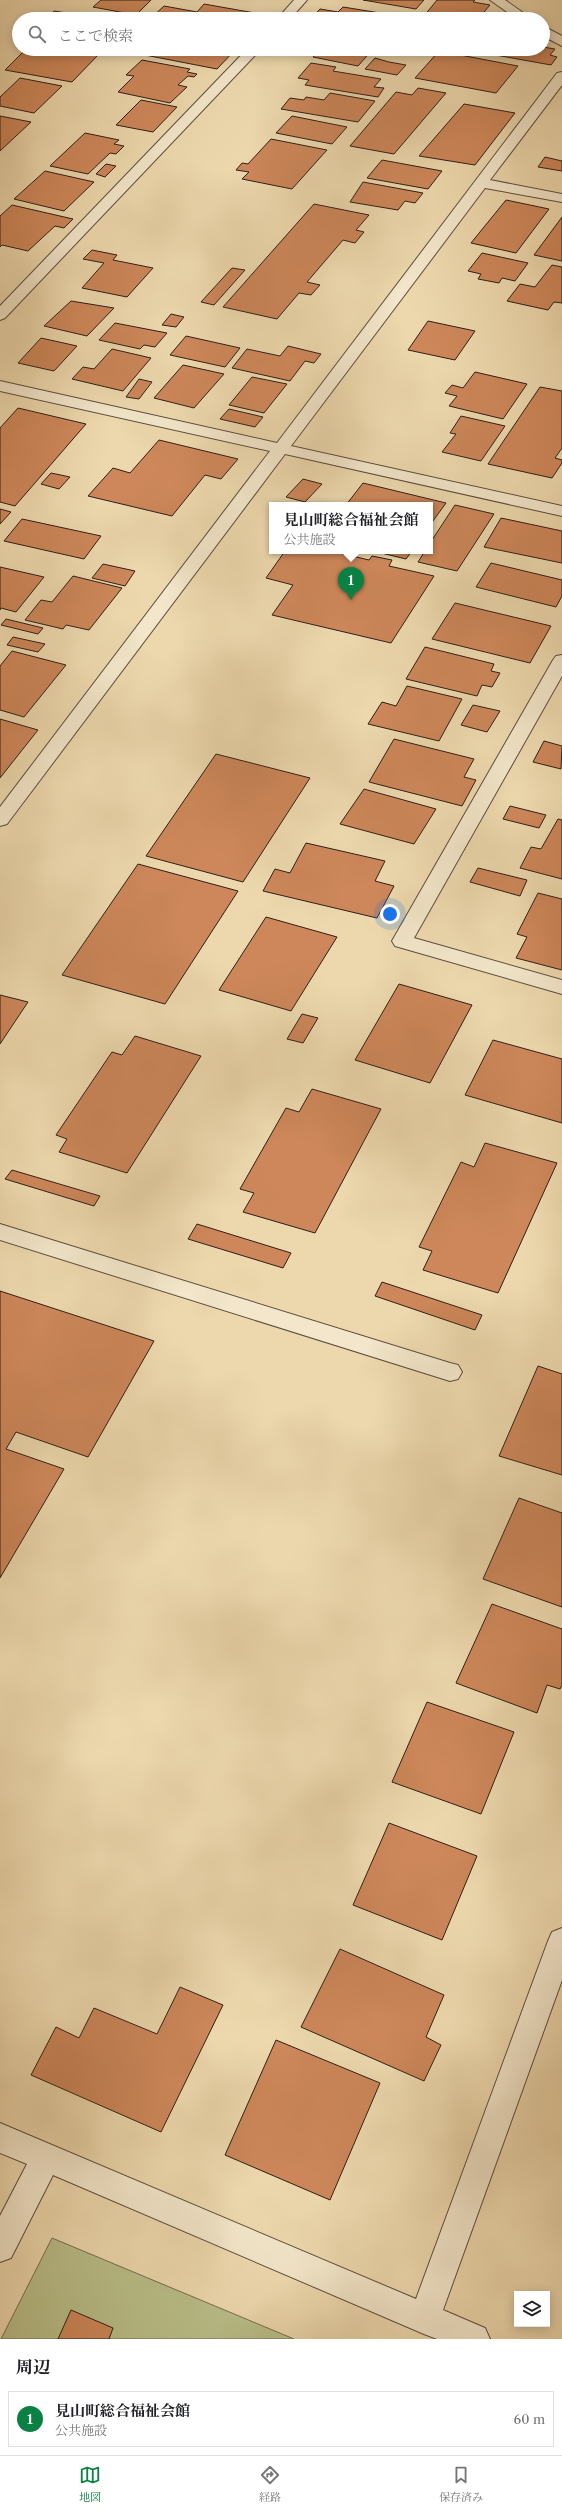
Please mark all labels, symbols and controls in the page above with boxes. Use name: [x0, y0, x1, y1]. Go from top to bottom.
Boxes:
search box: [12, 12, 550, 56]
icon: search: [26, 23, 48, 45]
text: ここで検索: [58, 26, 133, 45]
popup: [269, 502, 433, 554]
text: 見山町総合福祉会館: [283, 510, 419, 529]
text: 公共施設: [283, 531, 336, 547]
pin: 1: [338, 567, 364, 600]
your location: [380, 904, 400, 924]
map controls: [514, 2291, 550, 2327]
button: layers: [514, 2291, 550, 2327]
text: 周辺: [16, 2357, 50, 2377]
text: 見山町総合福祉会館: [55, 2401, 190, 2420]
text: 1: [27, 2411, 33, 2427]
text: 60 m: [514, 2411, 545, 2427]
text: 公共施設: [55, 2422, 107, 2438]
tab: 地図: [79, 2464, 101, 2504]
tab: 経路: [259, 2464, 281, 2504]
tab: 保存済み: [439, 2464, 483, 2504]

